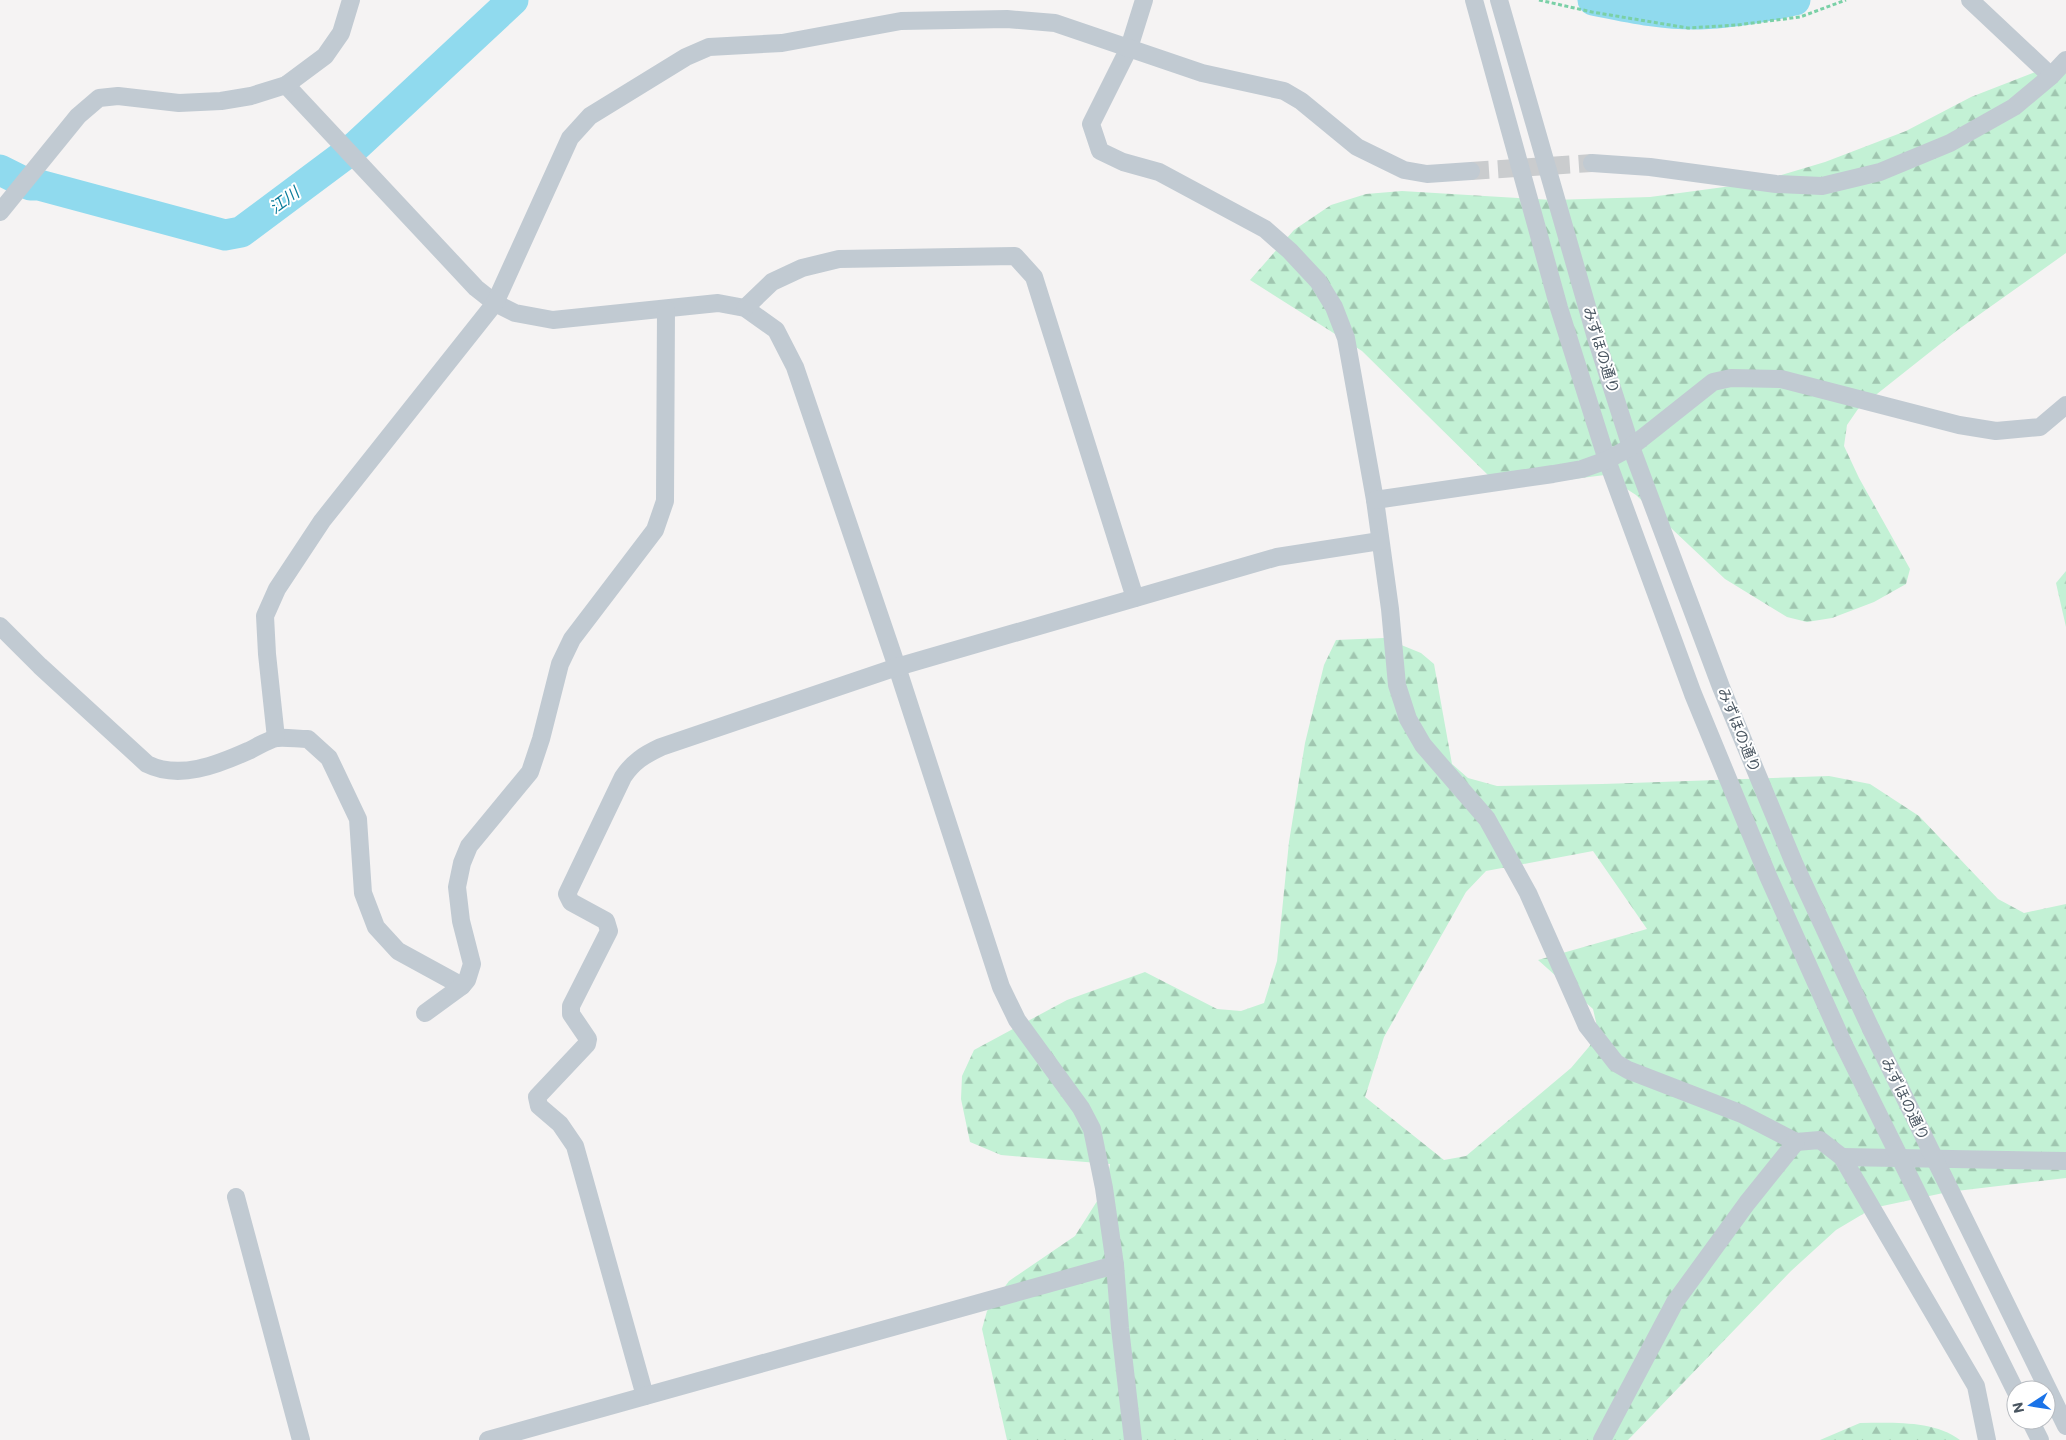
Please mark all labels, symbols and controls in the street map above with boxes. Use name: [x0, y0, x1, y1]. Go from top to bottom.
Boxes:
water label: 江川: [265, 181, 304, 217]
street label: みずほの通り: [1580, 304, 1624, 395]
street label: みずほの通り: [1715, 685, 1765, 775]
street label: みずほの通り: [1878, 1054, 1934, 1143]
north arrow: [2006, 1380, 2056, 1430]
text: N: [2008, 1401, 2027, 1415]

